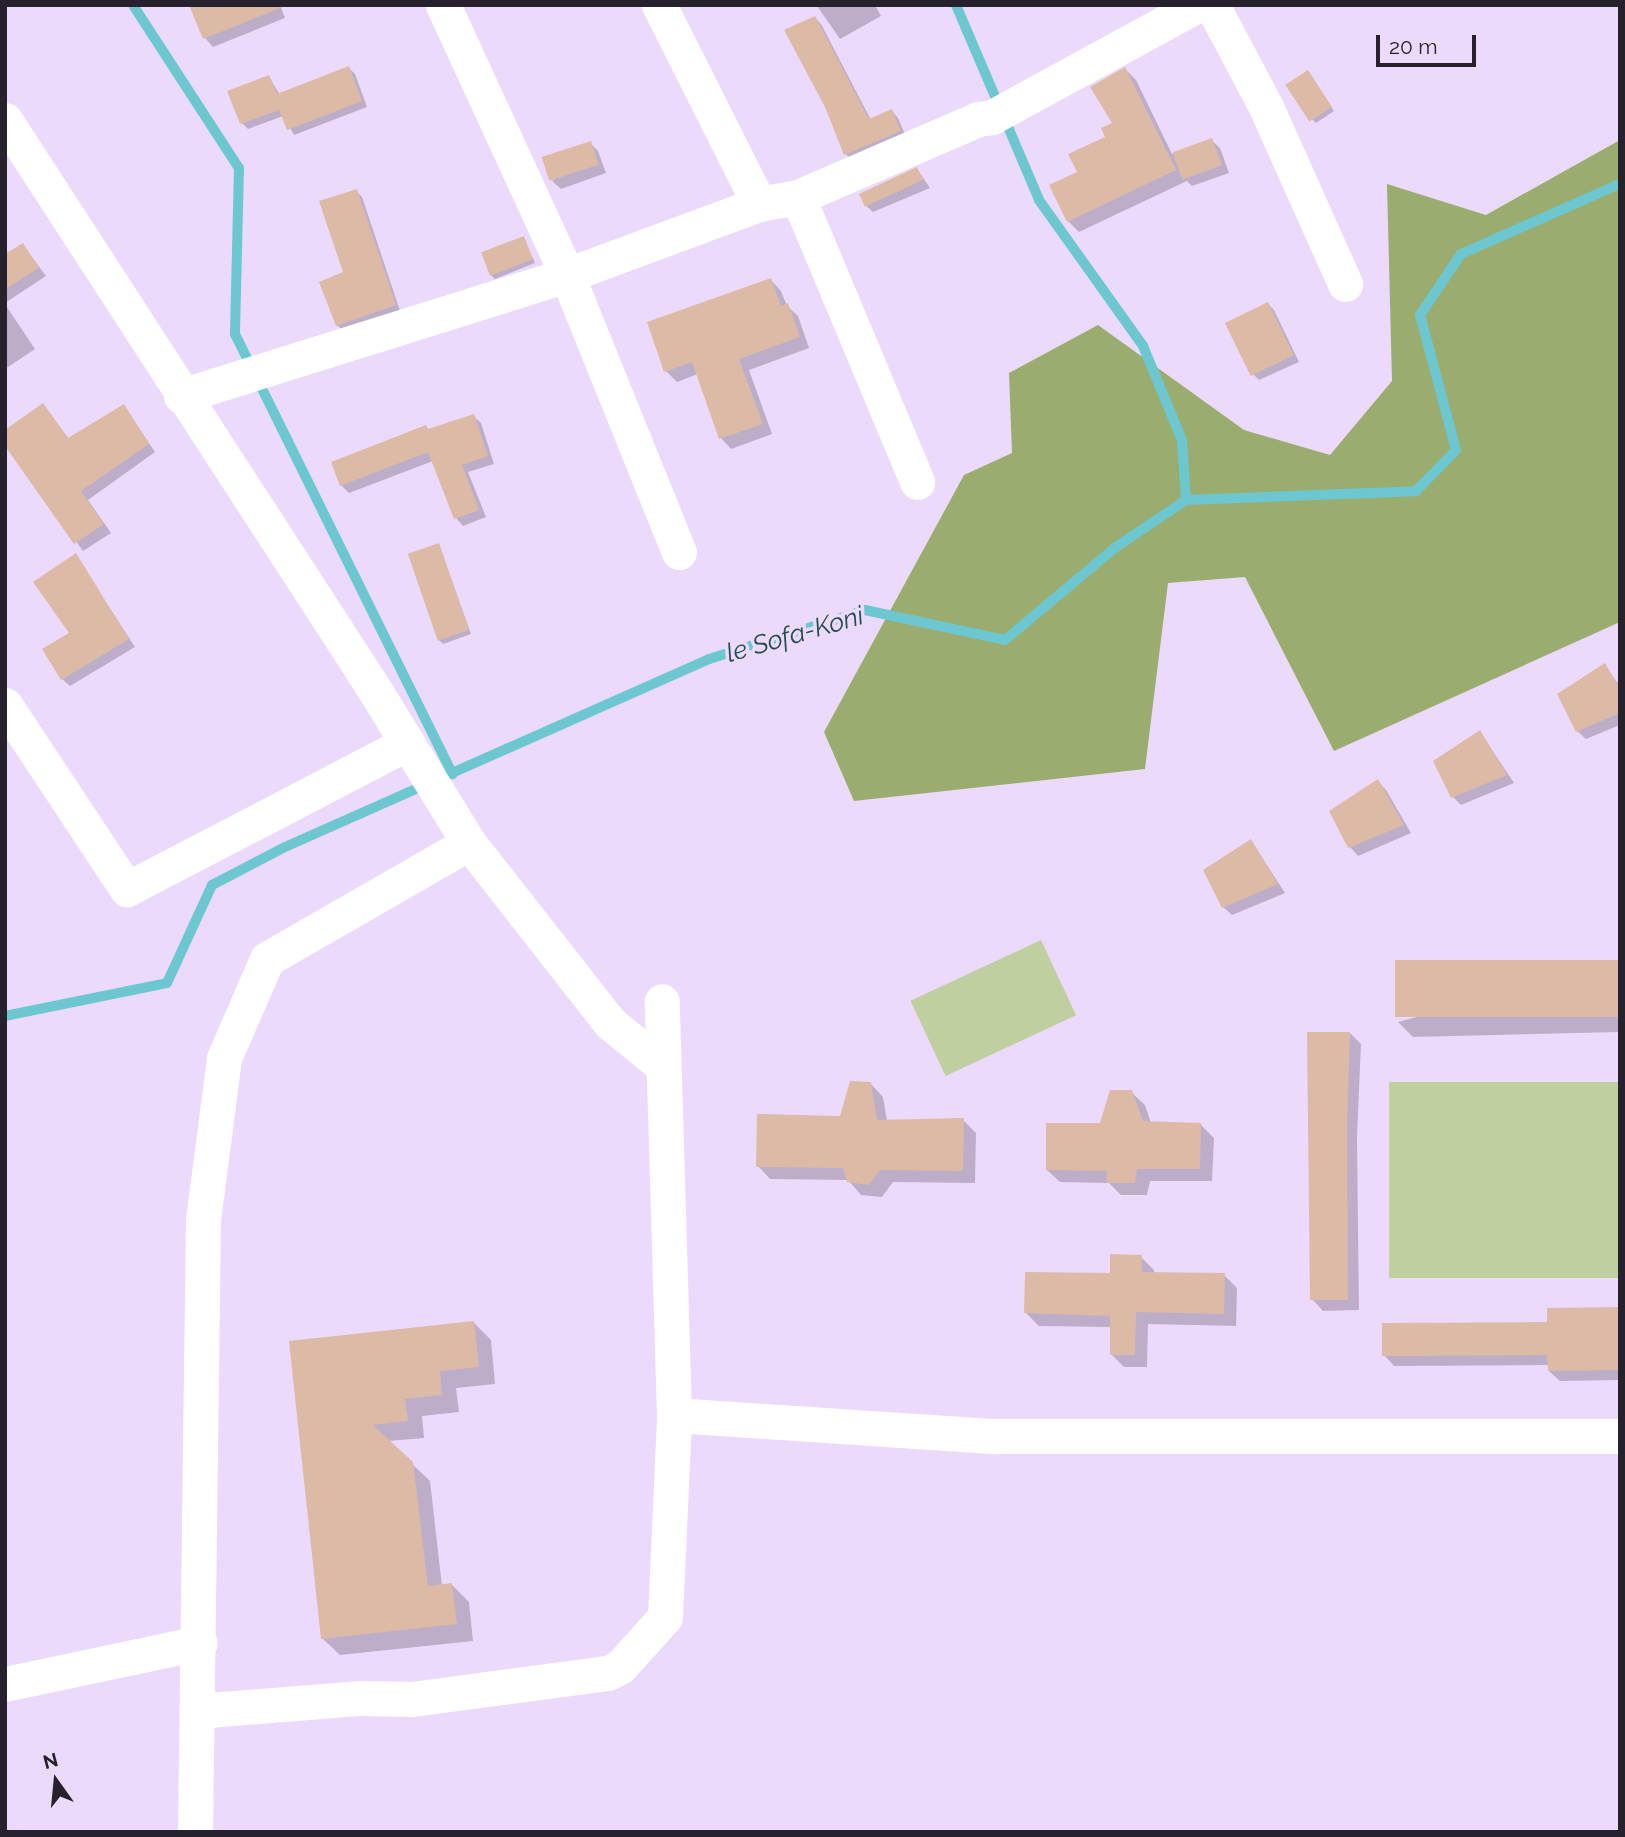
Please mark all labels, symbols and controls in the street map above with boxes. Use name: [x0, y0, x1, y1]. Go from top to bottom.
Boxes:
scale bar: [1380, 21, 1480, 65]
text: 20 m: [1389, 34, 1437, 59]
water label: le Sofa-Koni: [723, 601, 867, 669]
north arrow: [21, 1746, 91, 1816]
text: N: [41, 1748, 60, 1773]

